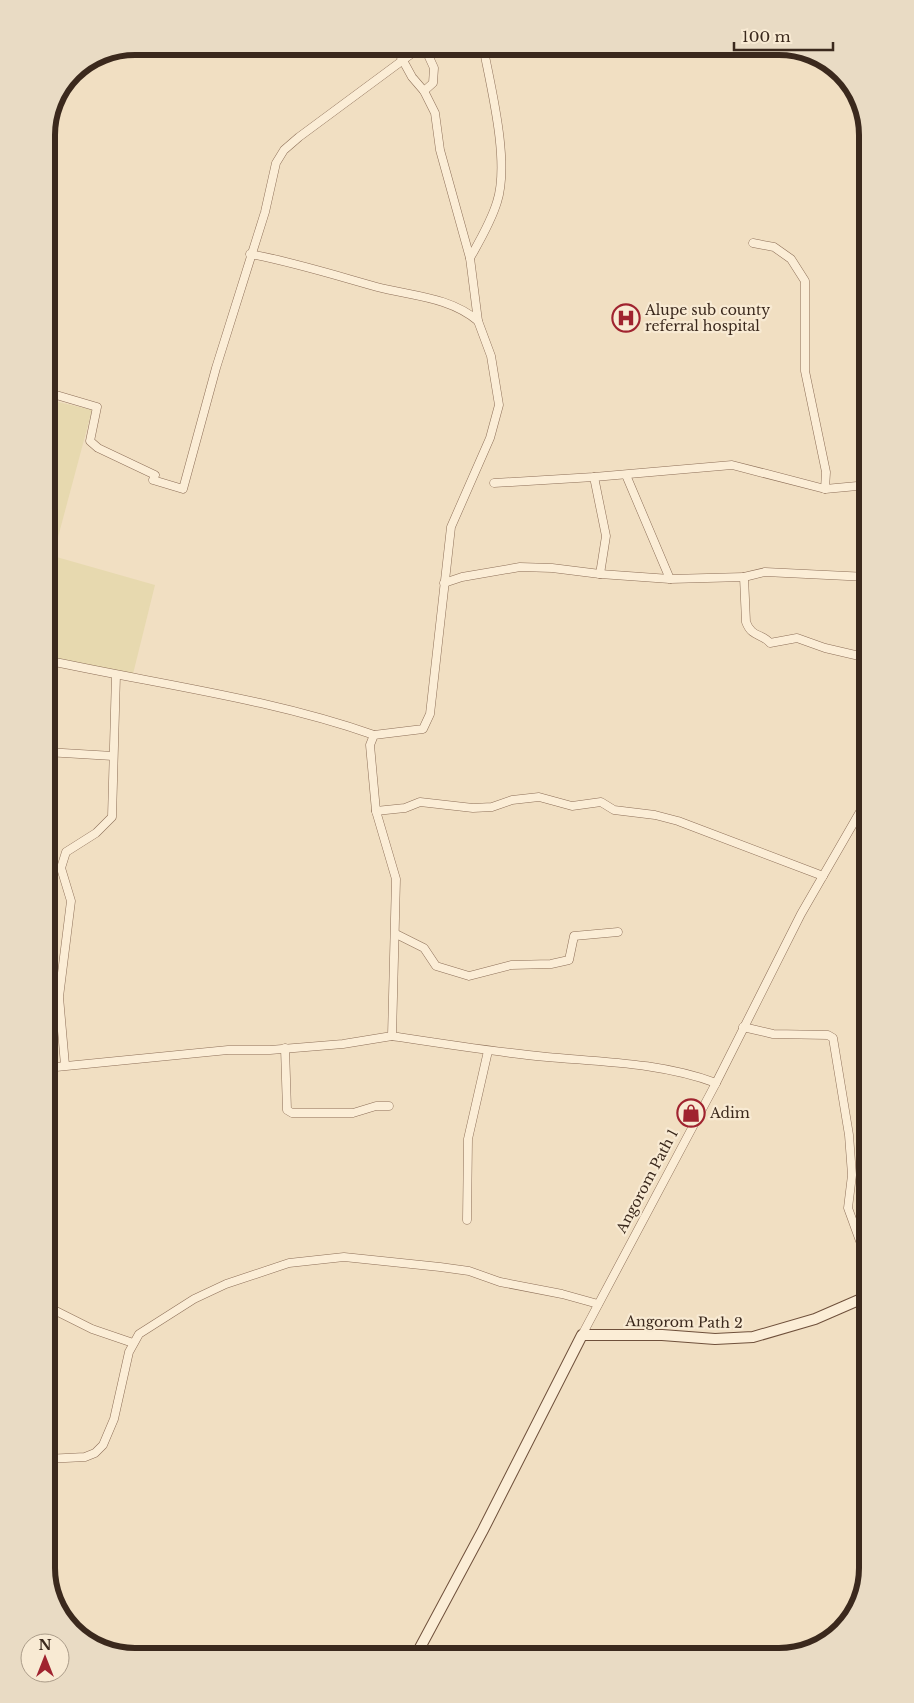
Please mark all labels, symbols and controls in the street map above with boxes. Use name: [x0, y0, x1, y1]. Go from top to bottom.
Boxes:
scale bar: [734, 20, 833, 52]
text: 100 m: [742, 27, 791, 46]
place label: Alupe sub county referral hospital: [644, 301, 770, 335]
hospital icon: Alupe sub county referral hospital: [611, 303, 641, 333]
shop icon: Adim: [676, 1098, 706, 1128]
place label: Adim: [709, 1104, 750, 1122]
street label: Angorom Path 1: [612, 1126, 682, 1237]
street label: Angorom Path 2: [624, 1312, 743, 1332]
north arrow: [20, 1633, 70, 1683]
text: N: [38, 1636, 52, 1654]

